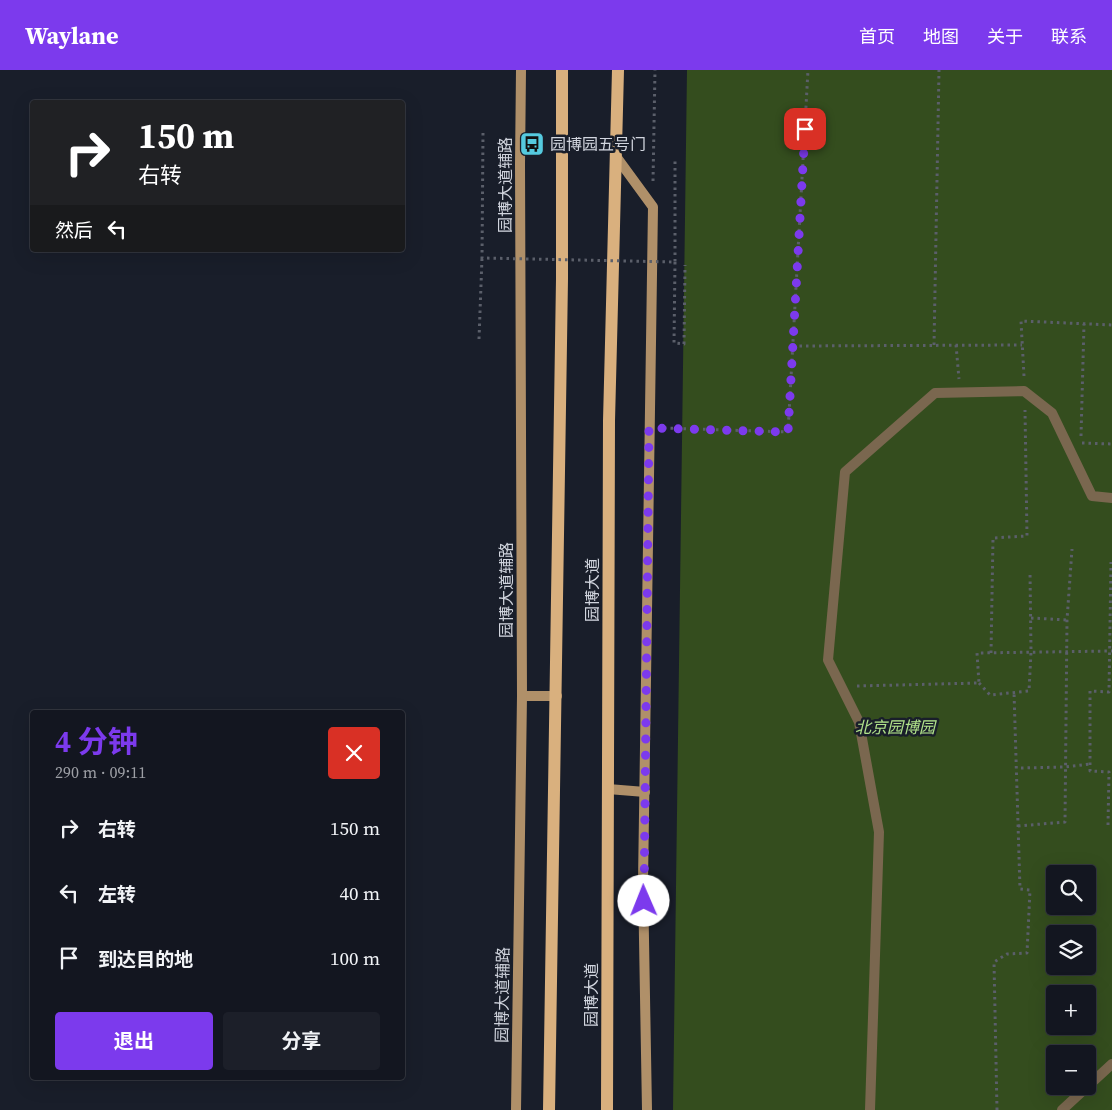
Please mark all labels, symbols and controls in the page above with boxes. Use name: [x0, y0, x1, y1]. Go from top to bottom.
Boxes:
text: Waylane: [25, 19, 119, 52]
text: 首页: [859, 24, 895, 49]
text: 地图: [923, 24, 959, 49]
text: 关于: [987, 24, 1023, 49]
text: 联系: [1051, 24, 1087, 49]
pin: [784, 108, 826, 150]
text: 150 m: [138, 112, 234, 160]
icon: arrive: [791, 115, 819, 143]
icon: right: [55, 120, 120, 185]
bus stop icon: 园博园五号门: [519, 131, 545, 157]
place label: 园博园五号门: [550, 133, 646, 155]
street label: 园博大道辅路: [494, 137, 516, 233]
text: 右转: [138, 160, 182, 190]
icon: left: [103, 215, 131, 243]
text: 然后: [55, 217, 93, 243]
street label: 园博大道辅路: [495, 542, 517, 638]
street label: 园博大道: [581, 558, 603, 622]
park label: 北京园博园: [855, 716, 937, 738]
text: 4 分钟: [55, 721, 138, 762]
button: close: [328, 727, 380, 779]
text: 290 m · 09:11: [55, 761, 146, 783]
icon: right: [55, 814, 83, 842]
text: 150 m: [330, 815, 380, 841]
text: 右转: [98, 816, 136, 842]
map controls: [1046, 865, 1096, 1095]
button: search: [1046, 865, 1096, 915]
position arrow: [617, 874, 669, 926]
icon: left: [55, 879, 83, 907]
text: 40 m: [339, 880, 380, 906]
text: 左转: [98, 881, 136, 907]
button: layers: [1046, 925, 1096, 975]
icon: arrive: [55, 944, 83, 972]
text: 100 m: [330, 945, 380, 971]
text: 到达目的地: [98, 946, 193, 972]
street label: 园博大道辅路: [490, 947, 514, 1043]
street label: 园博大道: [580, 963, 602, 1027]
button: +: [1046, 985, 1096, 1035]
button: 退出: [55, 1012, 213, 1070]
button: 分享: [223, 1012, 380, 1070]
button: −: [1046, 1045, 1096, 1095]

